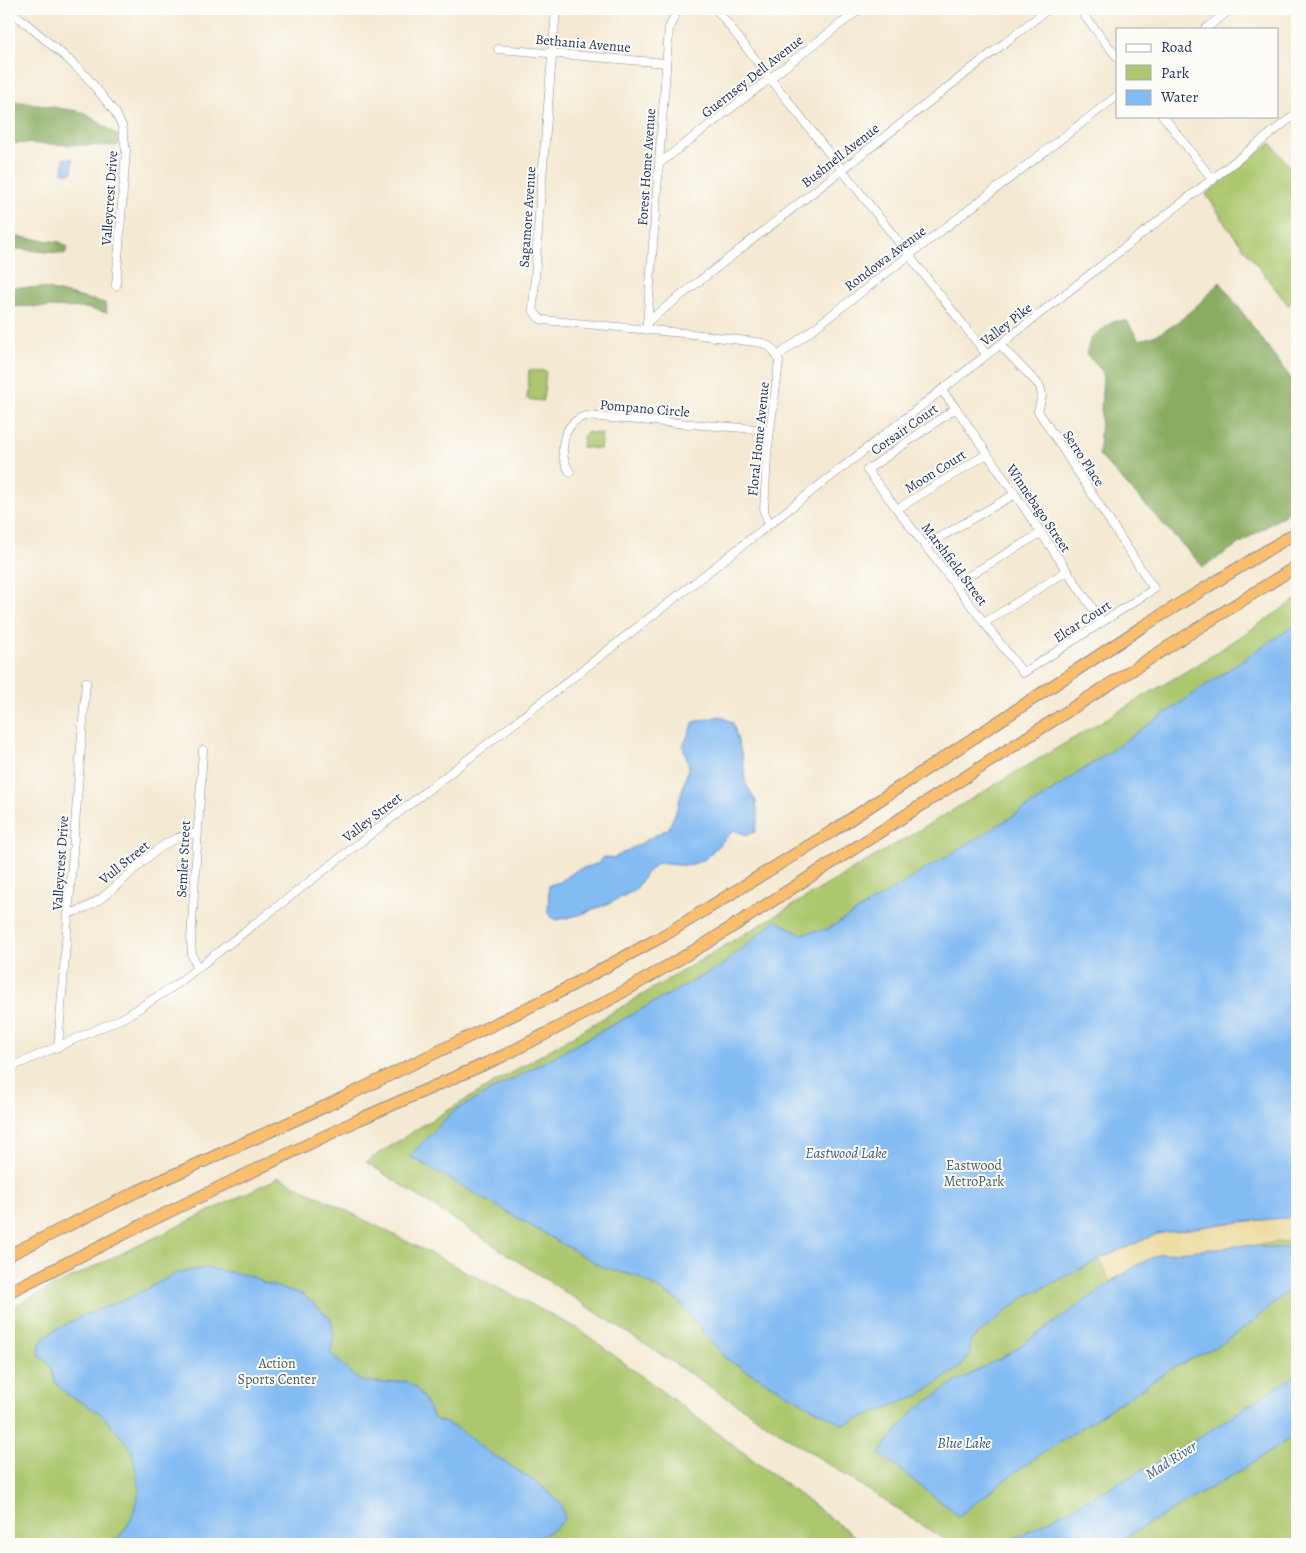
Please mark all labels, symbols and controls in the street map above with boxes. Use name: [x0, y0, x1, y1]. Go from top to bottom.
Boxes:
legend: [1116, 28, 1278, 118]
street label: Bethania Avenue: [534, 30, 631, 57]
street label: Guernsey Dell Avenue: [697, 31, 807, 122]
text: Road: [1161, 37, 1193, 57]
text: Park: [1161, 63, 1190, 83]
text: Water: [1160, 87, 1198, 107]
street label: Forest Home Avenue: [633, 108, 660, 226]
street label: Bushnell Avenue: [797, 119, 883, 192]
street label: Valleycrest Drive: [97, 150, 122, 247]
street label: Sagamore Avenue: [514, 166, 541, 268]
street label: Rondowa Avenue: [841, 221, 930, 295]
street label: Valley Pike: [976, 298, 1036, 351]
street label: Floral Home Avenue: [743, 381, 774, 497]
street label: Pompano Circle: [599, 395, 691, 422]
street label: Corsair Court: [867, 399, 942, 460]
street label: Serro Place: [1058, 427, 1109, 490]
street label: Moon Court: [901, 445, 970, 498]
street label: Winnebago Street: [1001, 459, 1075, 557]
street label: Marshfield Street: [917, 519, 992, 610]
street label: Elcar Court: [1050, 596, 1115, 647]
street label: Valley Street: [338, 788, 406, 847]
street label: Valleycrest Drive: [48, 815, 73, 912]
street label: Semler Street: [172, 820, 195, 898]
street label: Vull Street: [94, 836, 154, 889]
water label: Eastwood Lake: [805, 1143, 887, 1163]
park label: Eastwood MetroPark: [944, 1156, 1004, 1191]
park label: Action Sports Center: [238, 1354, 317, 1389]
water label: Blue Lake: [937, 1433, 991, 1453]
water label: Mad River: [1141, 1436, 1201, 1484]

